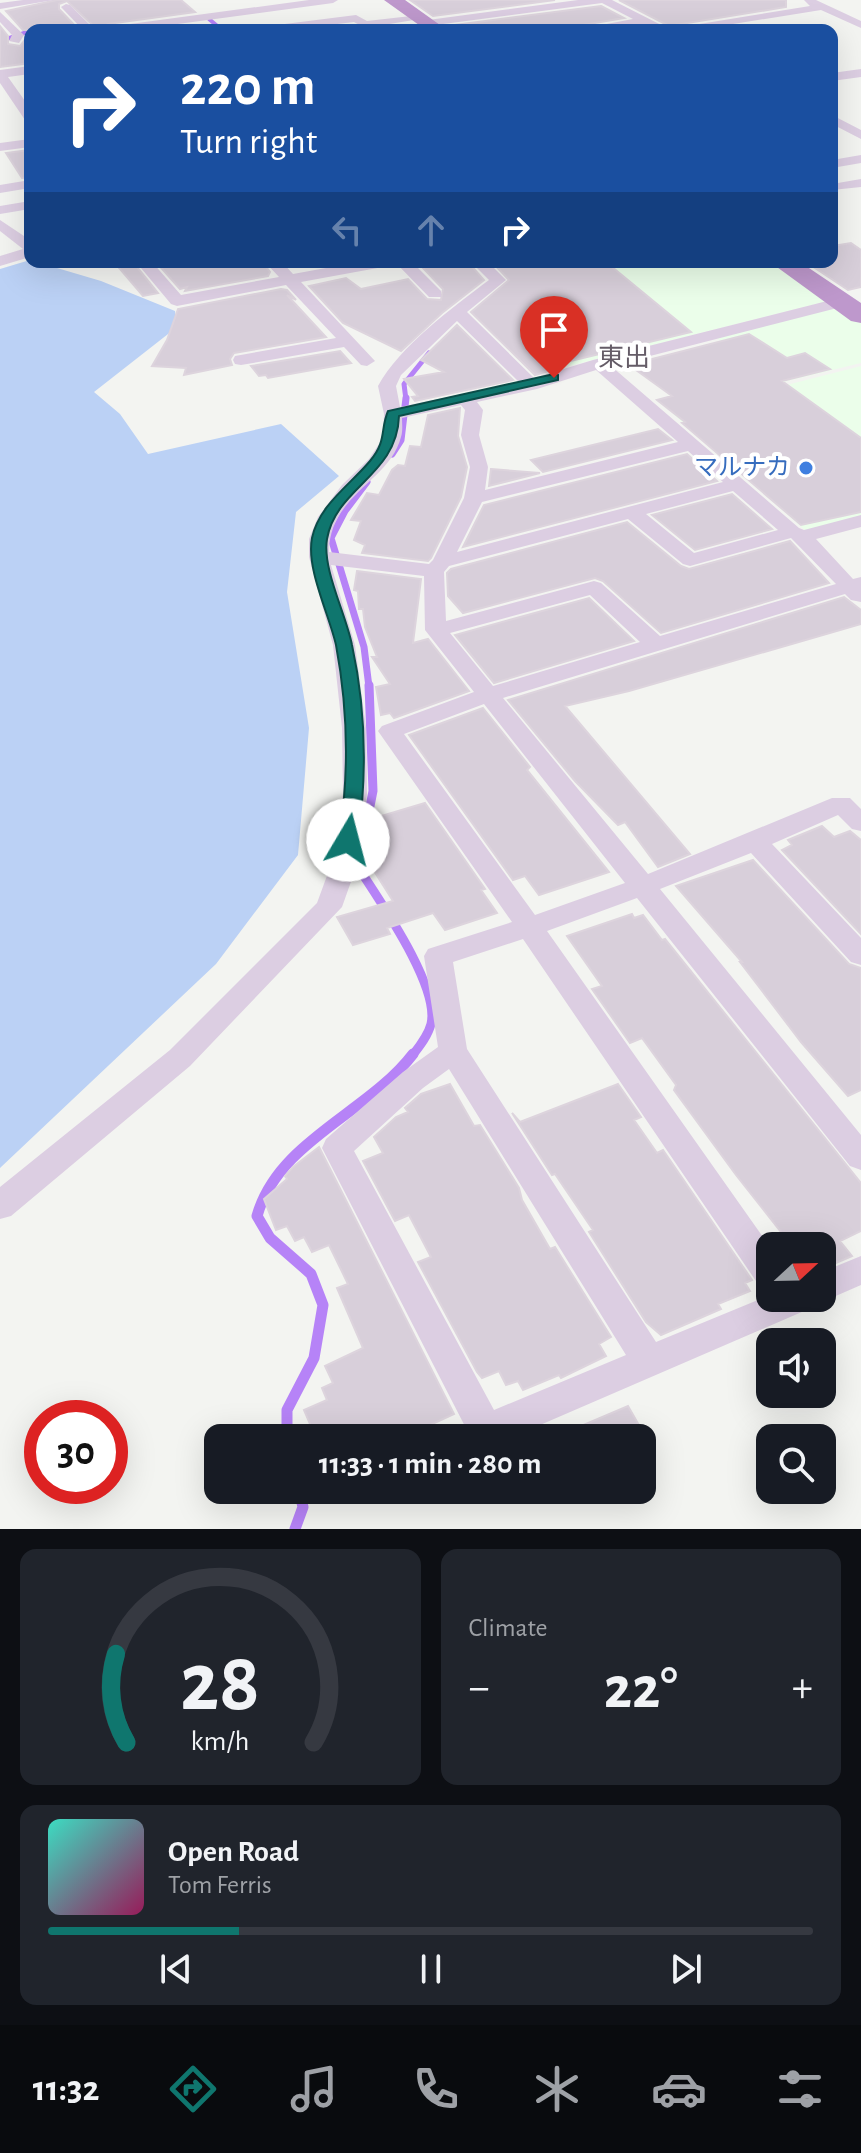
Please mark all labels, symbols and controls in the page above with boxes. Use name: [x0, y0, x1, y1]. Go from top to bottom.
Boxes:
icon: right: [48, 56, 152, 160]
text: 220 m: [180, 59, 316, 115]
text: Turn right: [180, 124, 317, 160]
icon: left: [325, 208, 369, 252]
icon: ahead: [409, 208, 453, 252]
icon: right: [493, 208, 537, 252]
pin: [520, 296, 588, 378]
icon: arrive: [532, 308, 576, 352]
district label: 東出: [598, 344, 650, 371]
place label: マルナカ: [694, 455, 790, 480]
marker: マルナカ: [797, 459, 815, 477]
position arrow: [306, 798, 390, 882]
north arrow: [756, 1232, 836, 1312]
map controls: [756, 1232, 836, 1504]
button: sound: [756, 1328, 836, 1408]
speed limit sign: 30: [24, 1400, 128, 1504]
button: search: [756, 1424, 836, 1504]
text: 11:33 · 1 min · 280 m: [319, 1449, 541, 1479]
text: Climate: [469, 1615, 547, 1641]
text: 28: [180, 1642, 260, 1726]
text: 22°: [604, 1659, 678, 1719]
text: −: [469, 1666, 490, 1710]
text: +: [792, 1666, 813, 1710]
text: km/h: [191, 1727, 250, 1756]
text: Open Road: [168, 1837, 299, 1867]
text: Tom Ferris: [168, 1872, 272, 1898]
icon: previous: [154, 1947, 198, 1991]
icon: pause: [409, 1947, 453, 1991]
icon: next: [664, 1947, 708, 1991]
icon: directions: [165, 2061, 221, 2117]
icon: music: [286, 2061, 342, 2117]
icon: phone: [408, 2061, 464, 2117]
icon: climate: [529, 2061, 585, 2117]
icon: car: [651, 2061, 707, 2117]
icon: filters: [772, 2061, 828, 2117]
text: 11:32: [33, 2071, 99, 2107]

